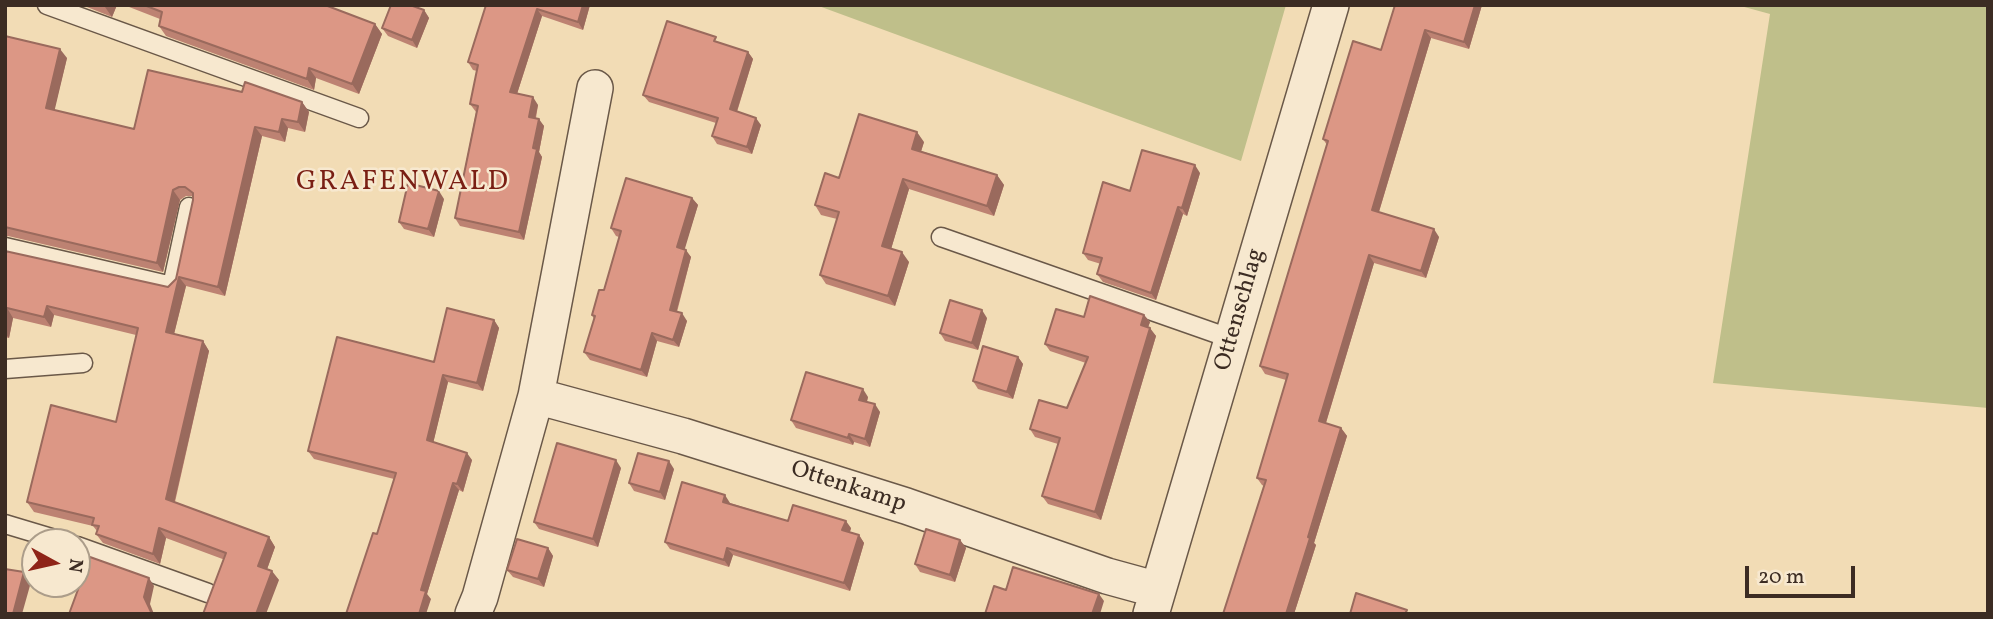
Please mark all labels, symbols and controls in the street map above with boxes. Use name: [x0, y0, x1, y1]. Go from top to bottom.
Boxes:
district label: GRAFENWALD: [297, 167, 509, 201]
street label: Ottenschlag: [1210, 246, 1272, 374]
street label: Ottenkamp: [787, 456, 909, 520]
north arrow: [21, 528, 91, 598]
scale bar: [1748, 552, 1858, 596]
text: N: [61, 557, 89, 574]
text: 20 m: [1758, 563, 1804, 592]

